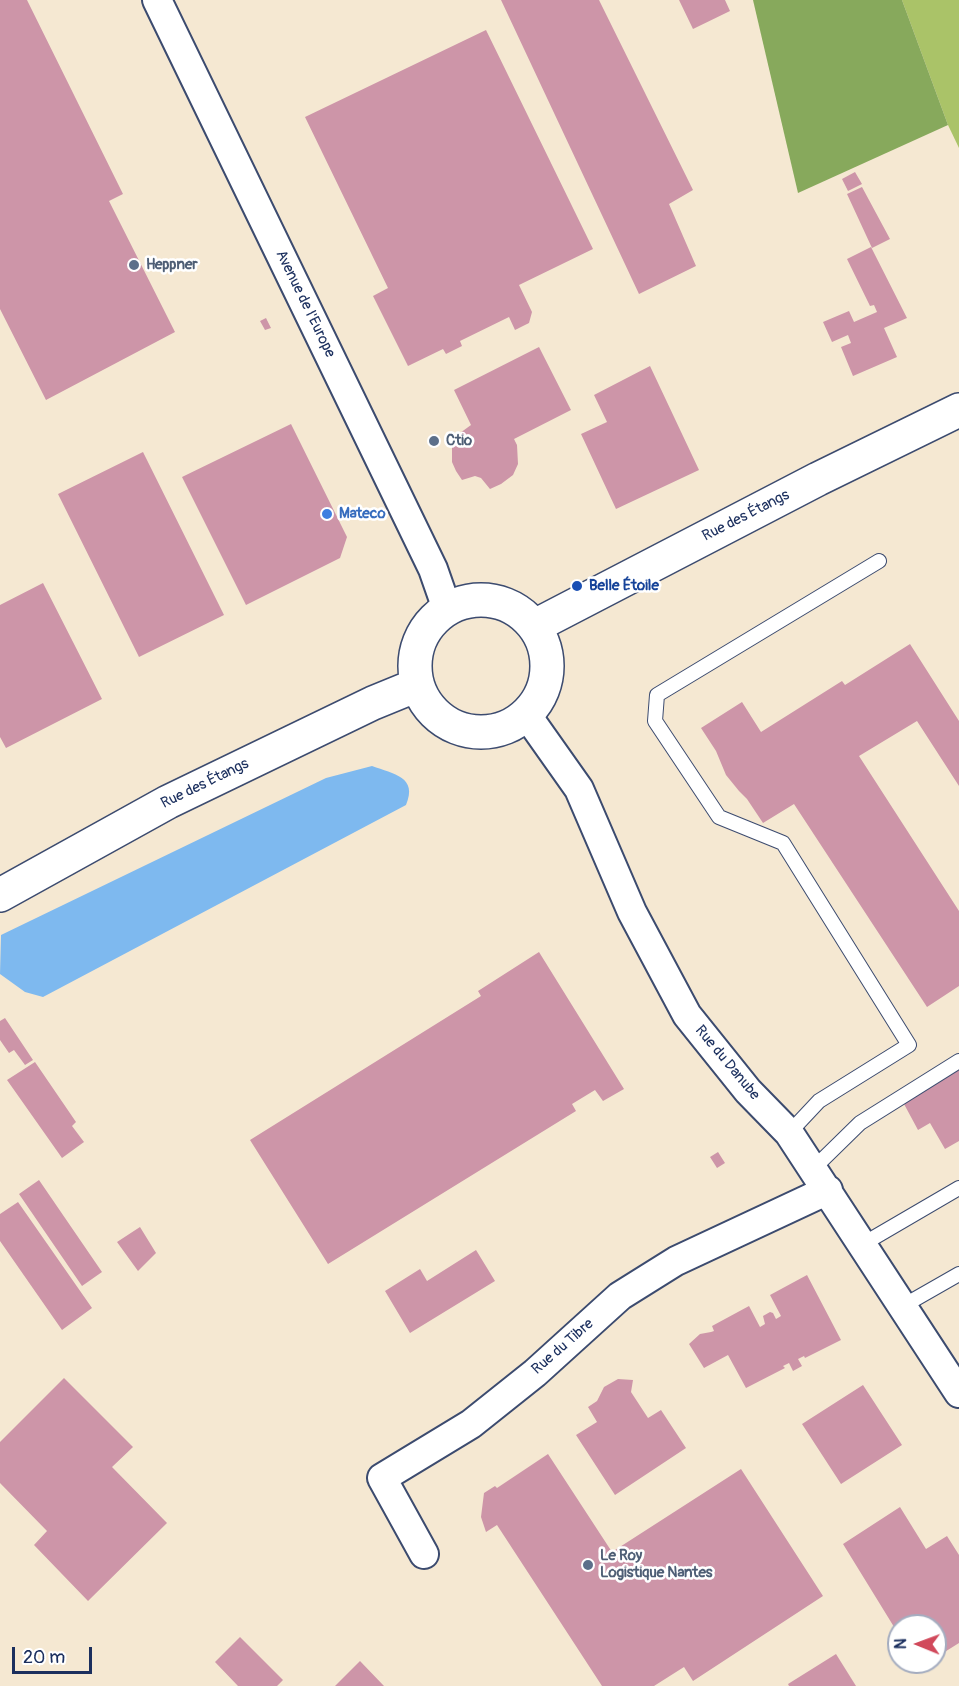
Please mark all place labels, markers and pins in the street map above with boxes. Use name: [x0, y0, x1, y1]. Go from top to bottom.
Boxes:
place label: Heppner: [146, 256, 198, 274]
marker: Heppner: [127, 258, 141, 272]
place label: Ctio: [446, 432, 472, 450]
marker: Ctio: [427, 434, 441, 448]
place label: Mateco: [339, 505, 385, 523]
marker: Mateco: [320, 507, 334, 521]
place label: Belle Étoile: [589, 577, 659, 595]
marker: Belle Étoile: [570, 579, 584, 593]
place label: Le Roy Logistique Nantes: [600, 1547, 713, 1582]
marker: Le Roy Logistique Nantes: [581, 1558, 595, 1572]

